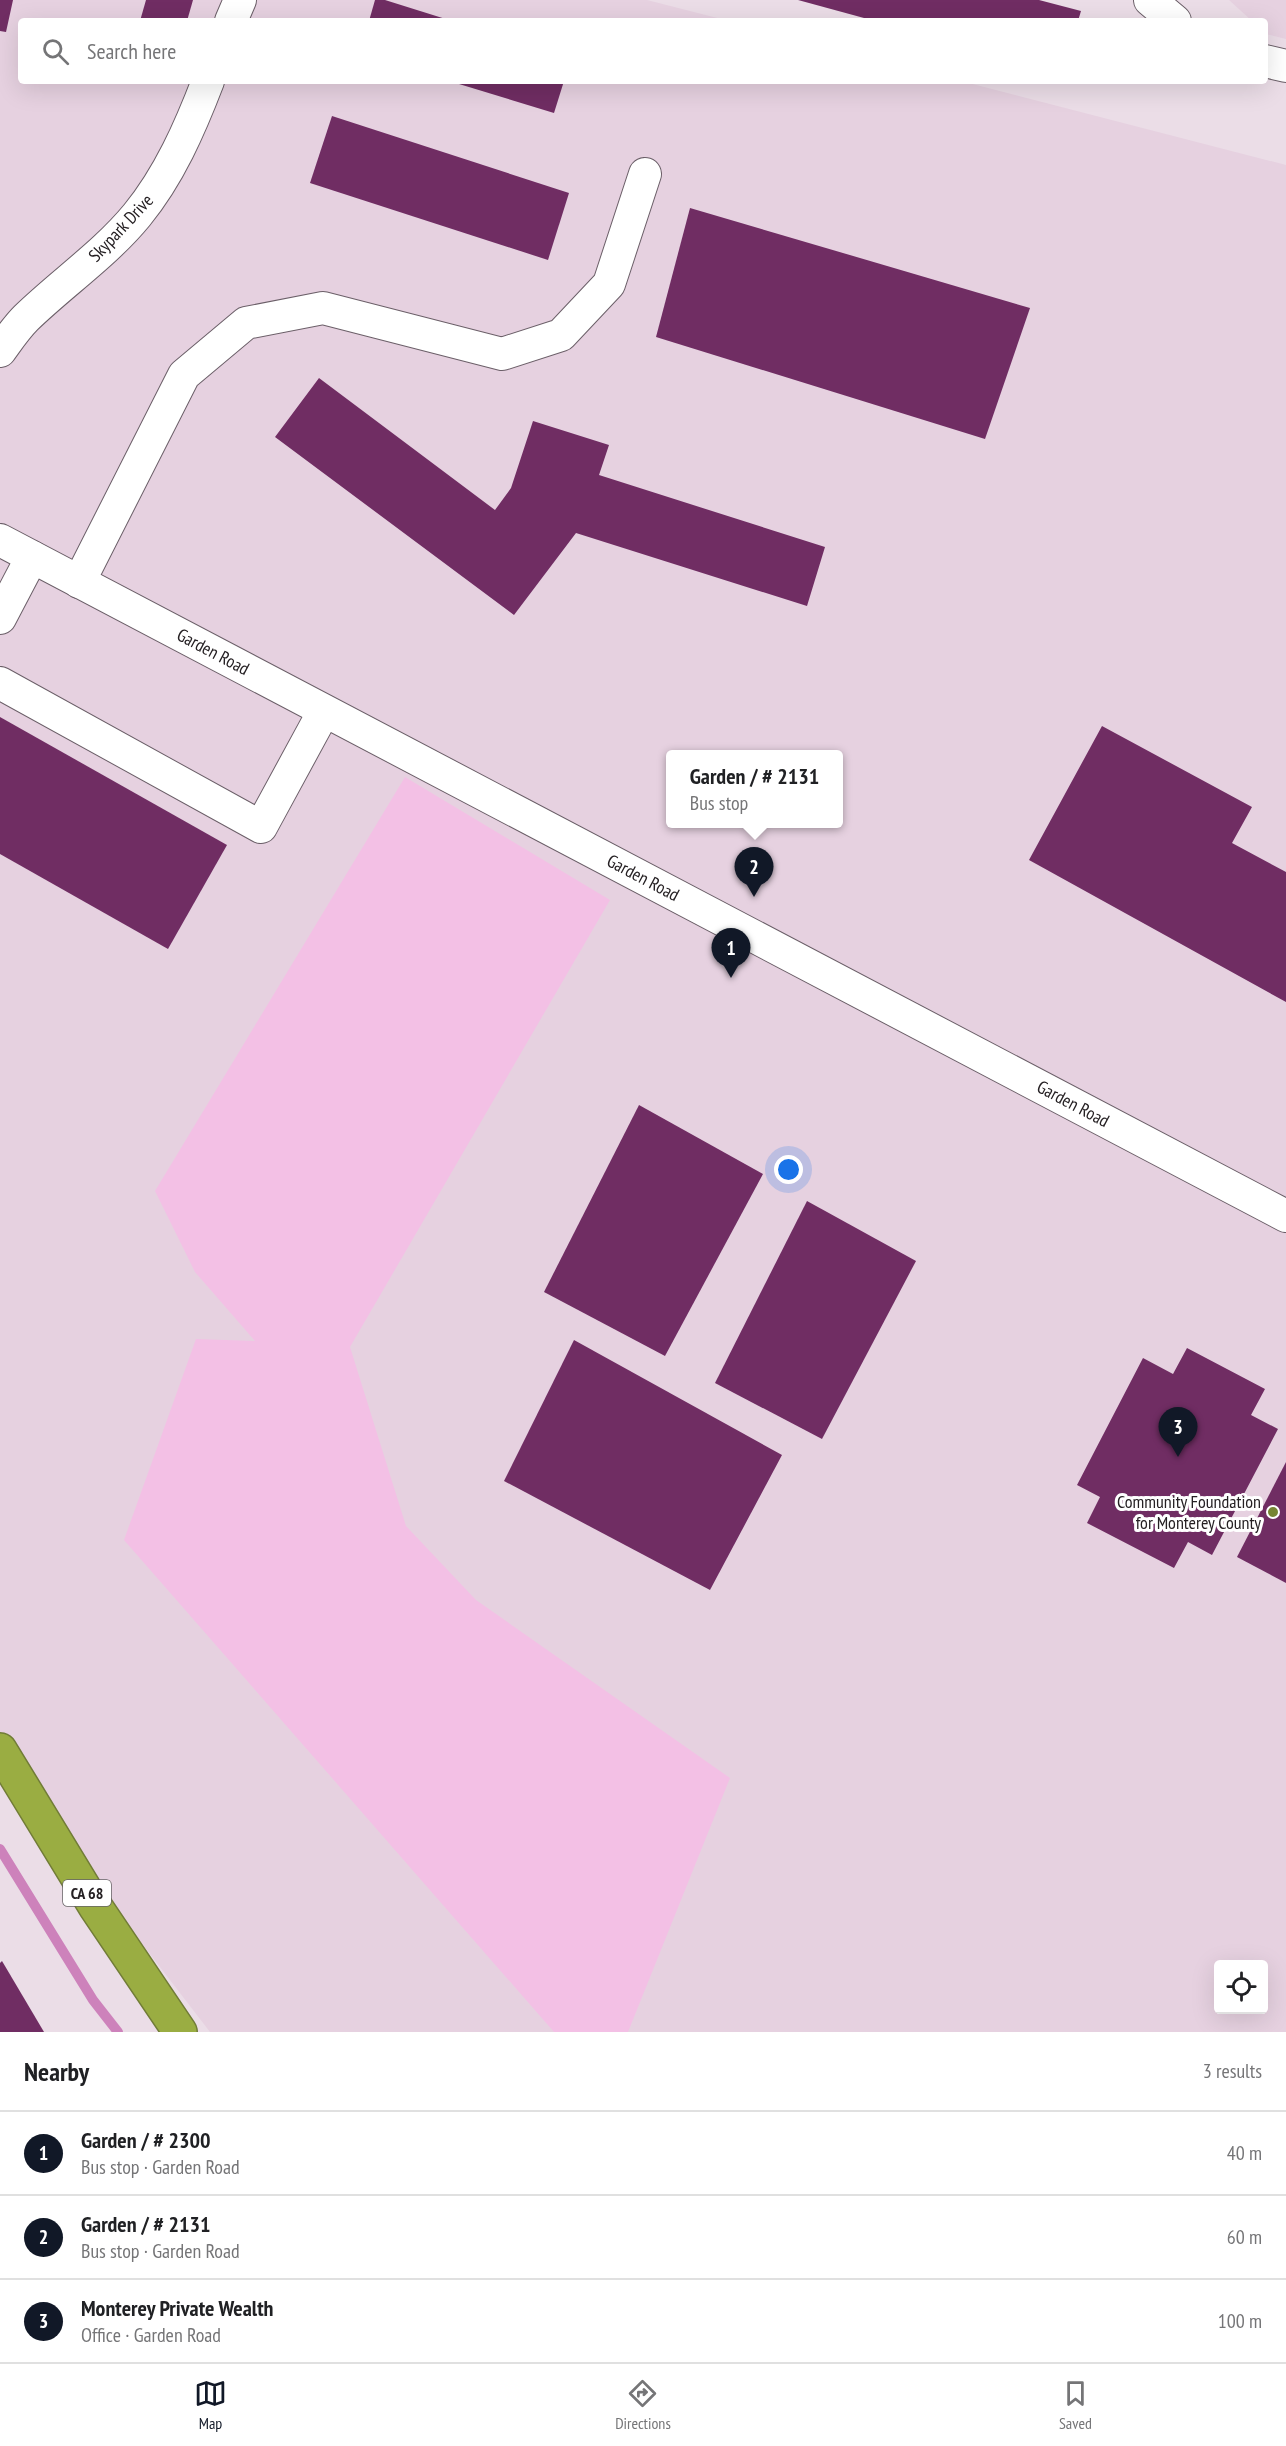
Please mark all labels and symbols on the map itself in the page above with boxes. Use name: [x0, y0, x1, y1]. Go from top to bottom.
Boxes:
street label: Skypark Drive: [83, 189, 158, 266]
street label: Garden Road: [173, 623, 253, 680]
pin: 2: [734, 848, 774, 897]
street label: Garden Road: [603, 849, 683, 906]
pin: 1: [712, 928, 750, 978]
street label: Garden Road: [1033, 1075, 1113, 1132]
your location: [774, 1155, 803, 1184]
pin: 3: [1158, 1408, 1198, 1457]
place label: Community Foundation for Monterey County: [1117, 1490, 1261, 1534]
marker: Community Foundation for Monterey County: [1266, 1505, 1280, 1519]
road number: CA 68: [63, 1880, 111, 1906]

